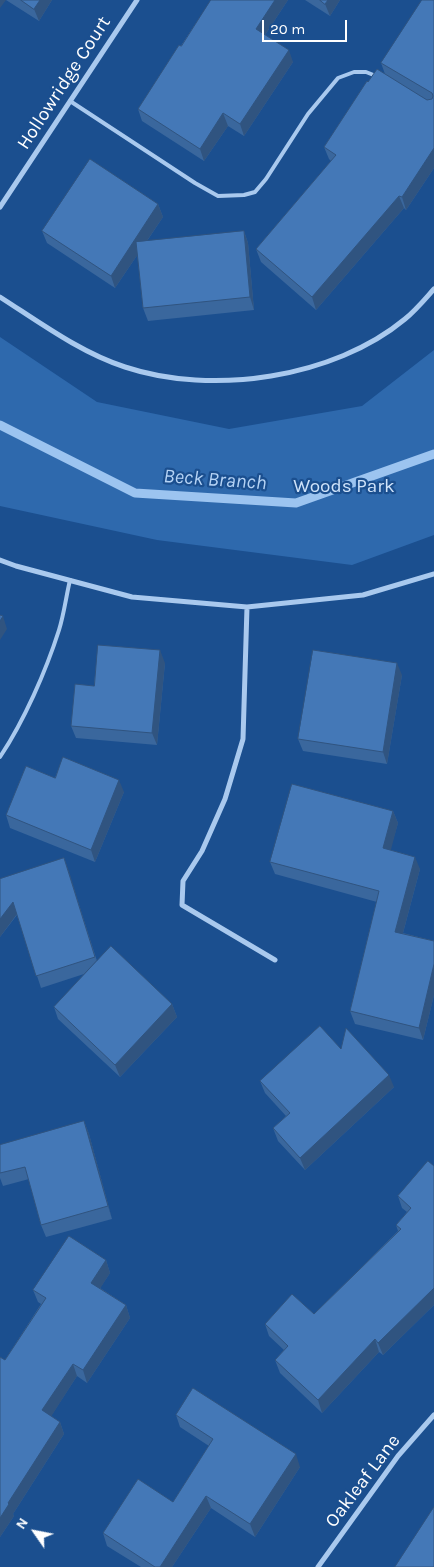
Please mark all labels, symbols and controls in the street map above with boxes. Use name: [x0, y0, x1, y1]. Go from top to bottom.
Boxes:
scale bar: [264, 10, 349, 42]
street label: Hollowridge Court: [12, 12, 116, 154]
text: 20 m: [270, 20, 305, 38]
water label: Beck Branch: [163, 464, 267, 496]
park label: Woods Park: [293, 476, 395, 498]
street label: Oakleaf Lane: [321, 1430, 405, 1532]
north arrow: [10, 1507, 60, 1557]
text: N: [12, 1515, 32, 1532]

